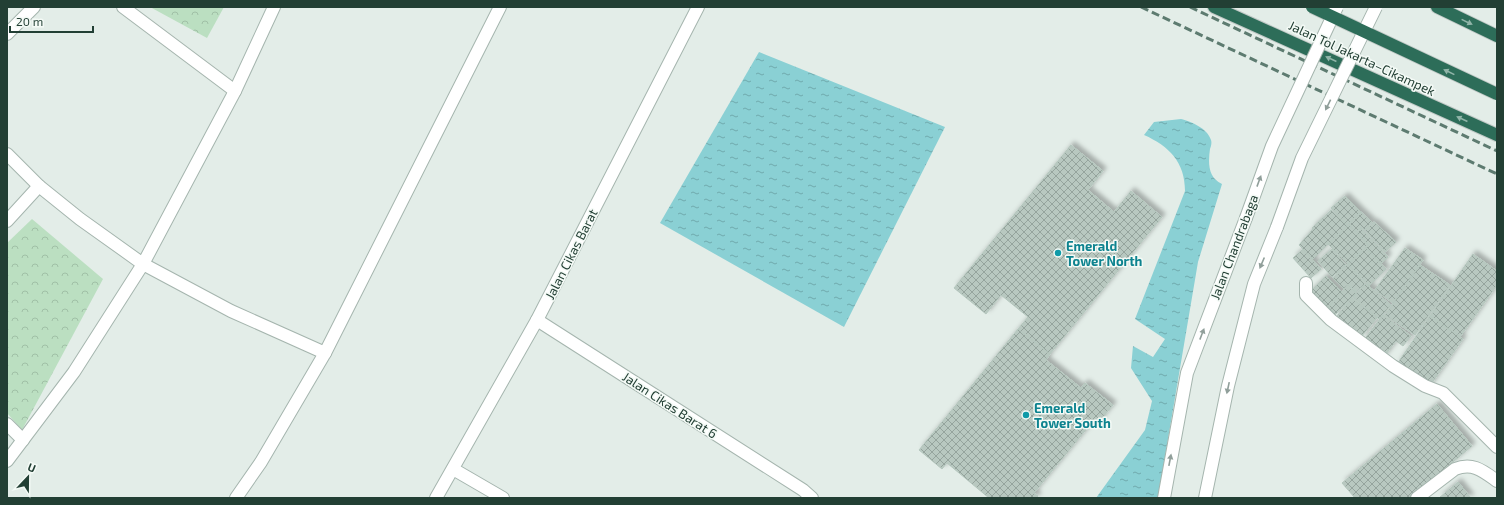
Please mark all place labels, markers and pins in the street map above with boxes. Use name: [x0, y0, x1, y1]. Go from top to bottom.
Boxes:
place label: Emerald Tower North: [1066, 238, 1142, 269]
marker: Emerald Tower North: [1053, 248, 1063, 258]
place label: Emerald Tower South: [1034, 400, 1111, 431]
marker: Emerald Tower South: [1021, 410, 1031, 420]

